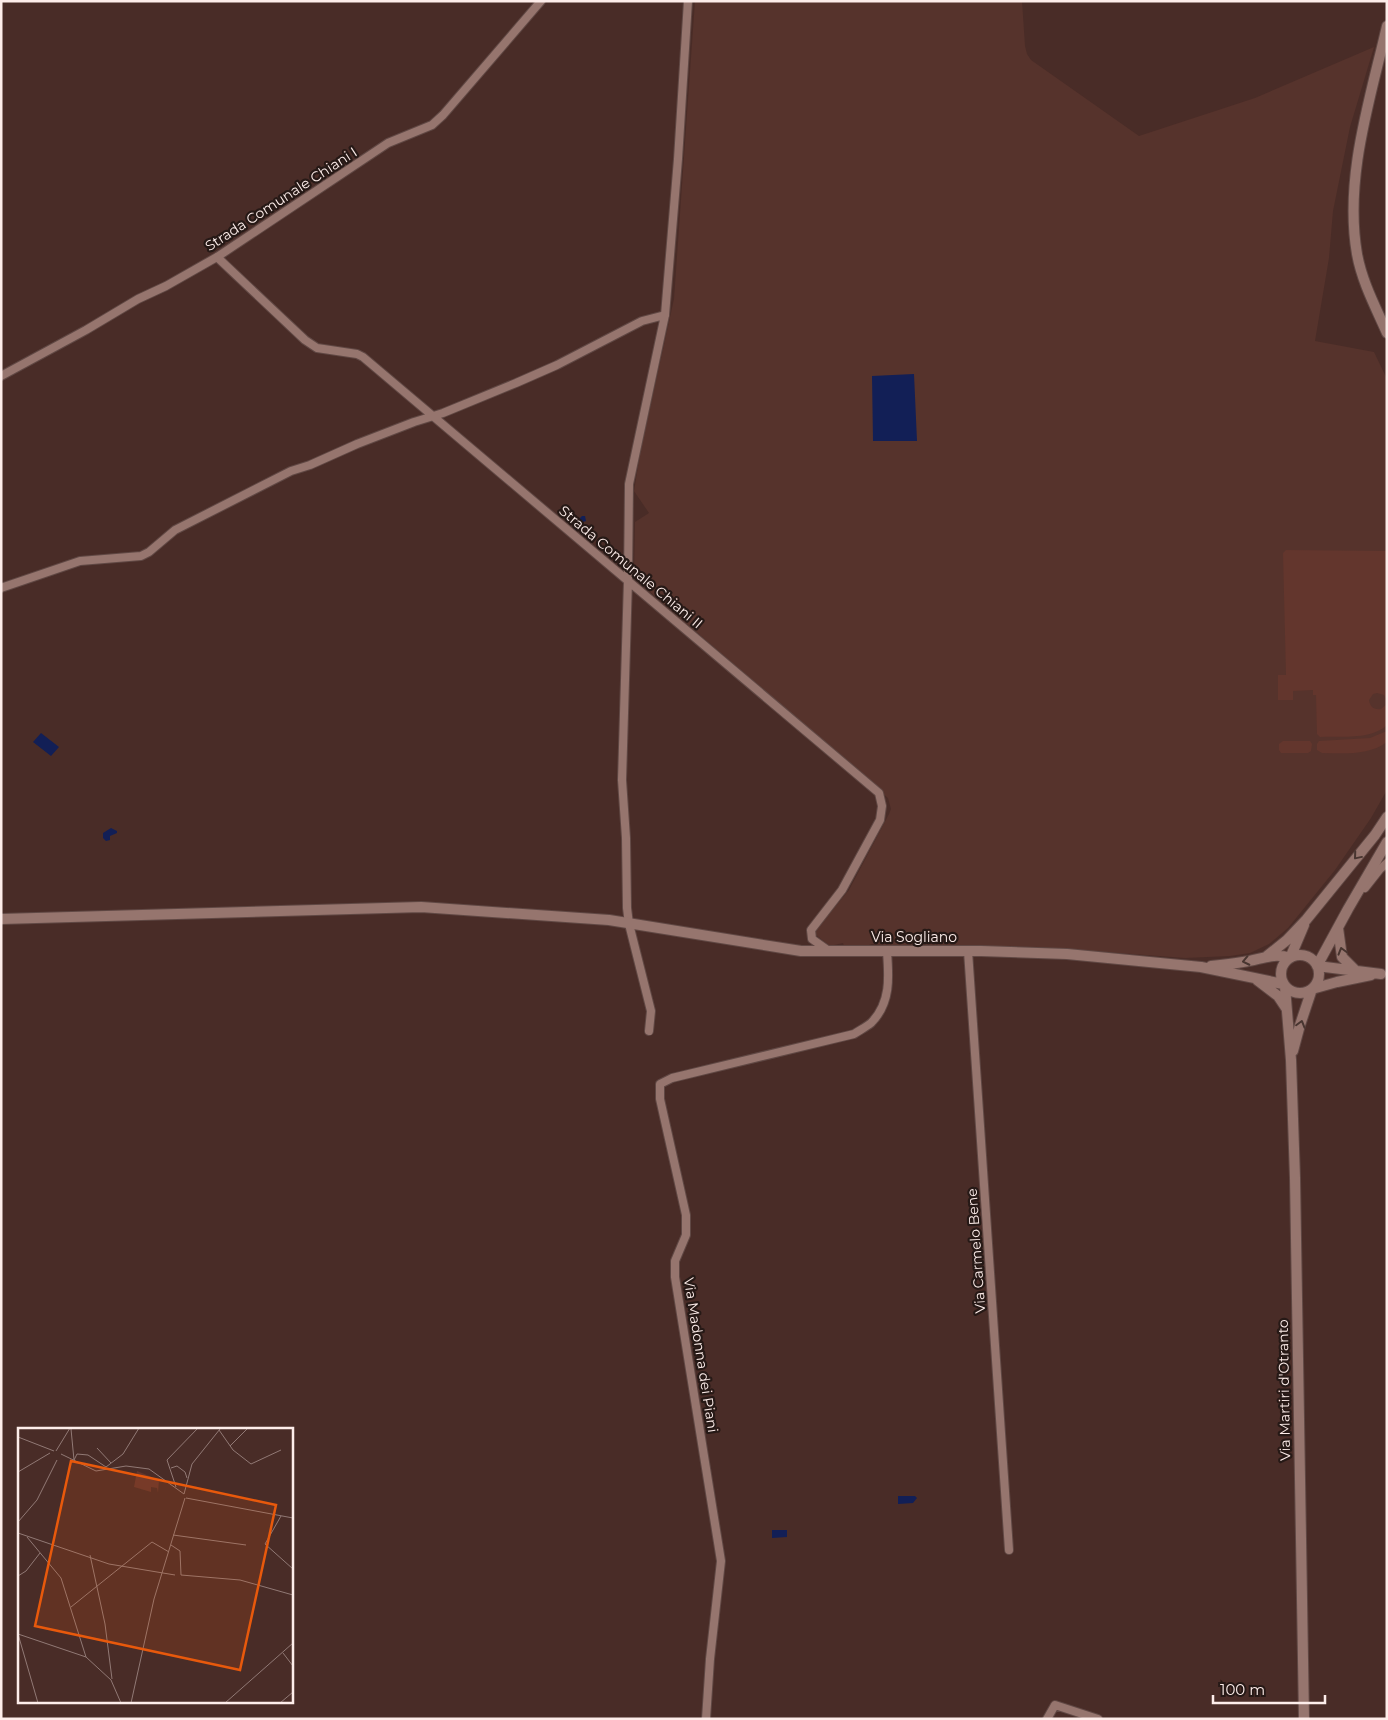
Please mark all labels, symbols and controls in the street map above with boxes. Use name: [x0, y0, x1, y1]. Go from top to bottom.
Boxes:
street label: Strada Comunale Chiani I: [202, 143, 360, 255]
street label: Strada Comunale Chiani II: [555, 502, 707, 632]
one-way arrow: [1355, 850, 1363, 859]
street label: Via Sogliano: [871, 928, 957, 946]
one-way arrow: [1337, 947, 1348, 955]
one-way arrow: [1242, 955, 1250, 966]
one-way arrow: [1295, 1021, 1305, 1029]
street label: Via Carmelo Bene: [963, 1188, 989, 1314]
street label: Via Madonna dei Piani: [680, 1276, 722, 1434]
street label: Via Martiri d'Otranto: [1274, 1319, 1294, 1461]
inset map: [18, 1428, 292, 1702]
scale bar: [1213, 1672, 1326, 1704]
text: 100 m: [1220, 1680, 1265, 1699]

